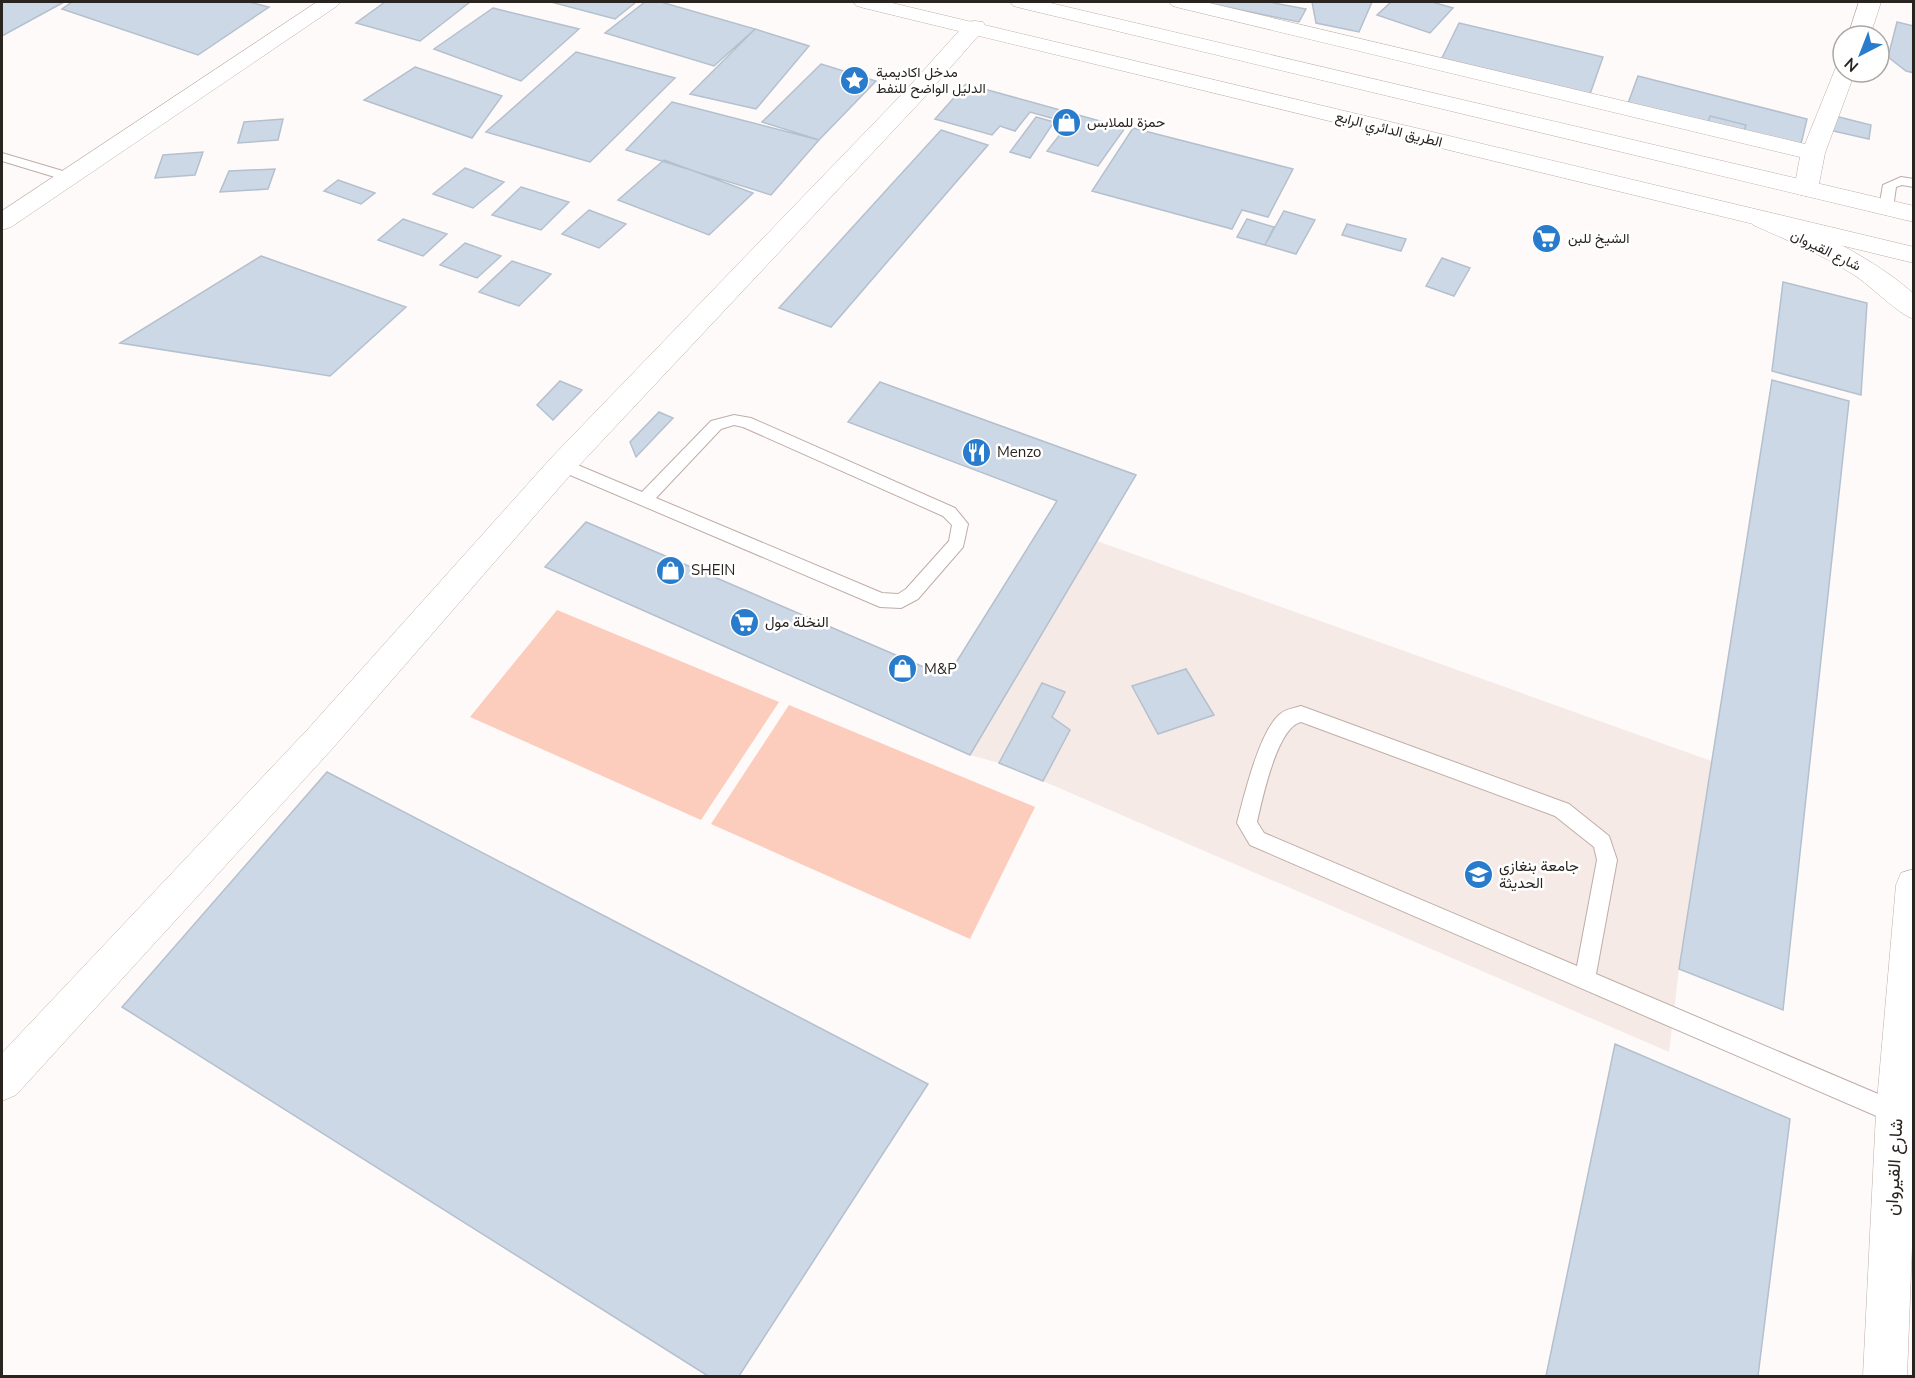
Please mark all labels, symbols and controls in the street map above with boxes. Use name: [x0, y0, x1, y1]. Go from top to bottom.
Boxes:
north arrow: [1831, 24, 1891, 84]
text: N: [1840, 52, 1863, 77]
place label: مدخل اكاديمية الدليل الواضح للنفط: [876, 63, 986, 99]
place icon: مدخل اكاديمية الدليل الواضح للنفط: [839, 64, 871, 96]
shop icon: حمزة للملابس: [1050, 106, 1082, 138]
street label: الطريق الدائري الرابع: [1333, 107, 1444, 154]
place label: حمزة للملابس: [1087, 113, 1165, 132]
supermarket icon: الشيخ للبن: [1531, 222, 1563, 254]
street label: شارع القيروان: [1787, 225, 1864, 276]
place label: الشيخ للبن: [1568, 229, 1630, 249]
restaurant icon: Menzo: [960, 436, 992, 468]
place label: Menzo: [997, 442, 1041, 462]
shop icon: SHEIN: [654, 554, 686, 586]
place label: SHEIN: [691, 560, 735, 580]
supermarket icon: النخلة مول: [728, 606, 760, 638]
place label: النخلة مول: [765, 612, 829, 632]
shop icon: M&P: [887, 653, 919, 685]
place label: M&P: [924, 659, 957, 679]
place label: جامعة بنغازي الحديثة: [1499, 856, 1579, 893]
school or university icon: جامعة بنغازي الحديثة: [1462, 859, 1494, 891]
street label: شارع القيروان: [1879, 1118, 1909, 1216]

